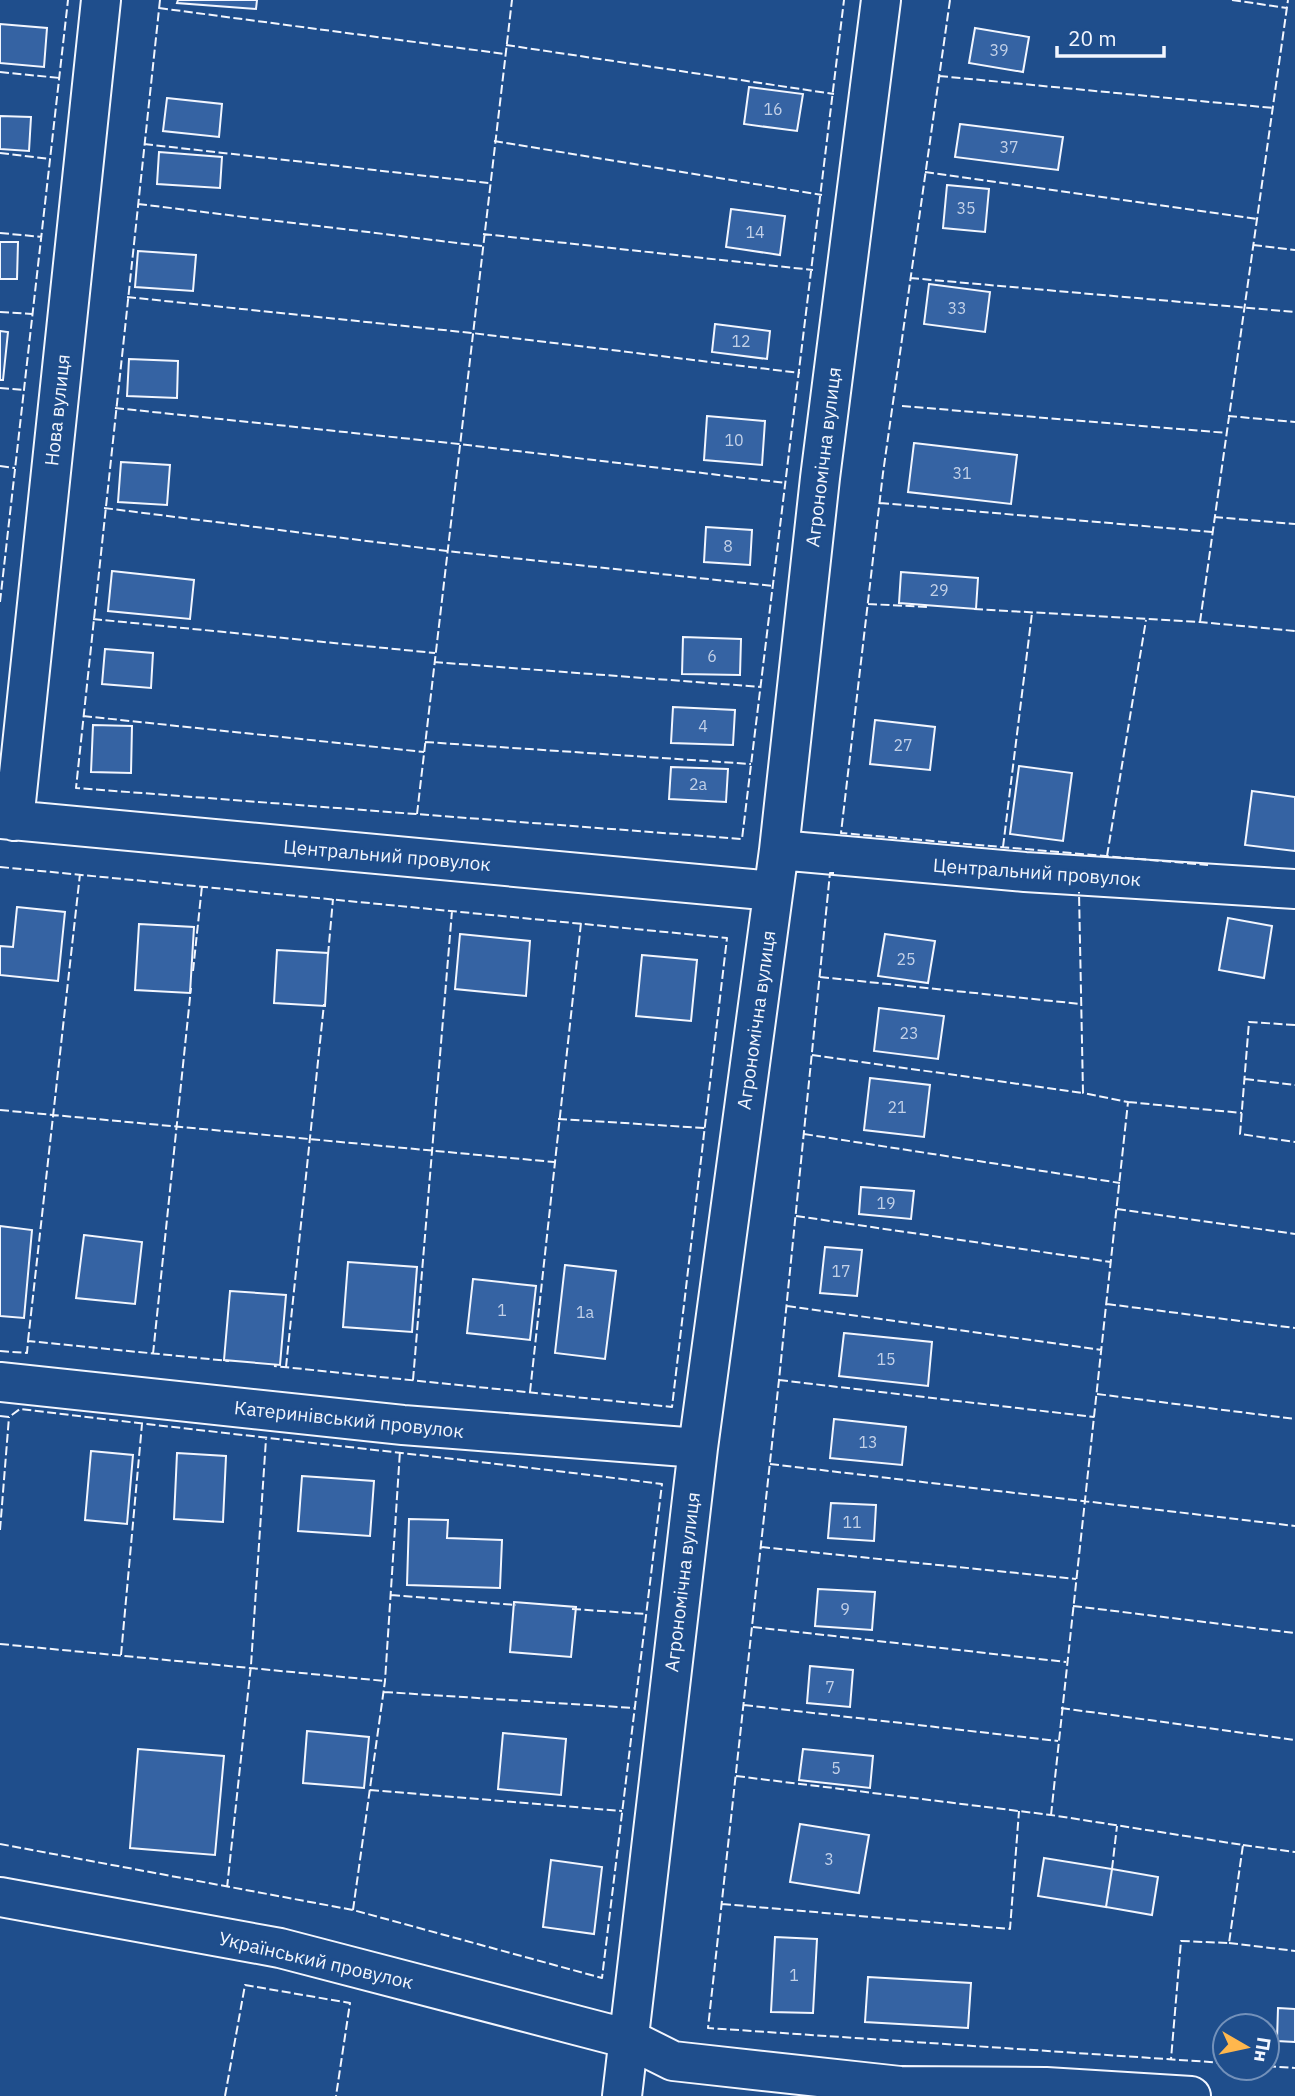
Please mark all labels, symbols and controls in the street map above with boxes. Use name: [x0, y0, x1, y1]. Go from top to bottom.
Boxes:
scale bar: [1057, 14, 1164, 58]
text: 20 m: [1068, 24, 1117, 52]
house number: 39: [989, 40, 1009, 60]
house number: 16: [763, 99, 783, 119]
house number: 37: [999, 137, 1019, 157]
house number: 35: [956, 198, 976, 218]
house number: 14: [745, 222, 765, 242]
house number: 33: [947, 298, 967, 318]
house number: 12: [731, 331, 751, 351]
street label: Нова вулиця: [39, 353, 75, 467]
street label: Агрономічна вулиця: [800, 366, 846, 548]
house number: 10: [724, 430, 744, 450]
house number: 31: [952, 463, 972, 483]
house number: 8: [723, 536, 733, 556]
house number: 29: [929, 580, 949, 600]
house number: 6: [707, 646, 717, 666]
house number: 4: [698, 716, 708, 736]
house number: 27: [893, 735, 913, 755]
house number: 2а: [689, 774, 708, 794]
street label: Центральний провулок: [282, 834, 492, 876]
street label: Центральний провулок: [932, 853, 1142, 891]
street label: Агрономічна вулиця: [732, 929, 780, 1111]
house number: 25: [896, 949, 916, 969]
house number: 23: [899, 1023, 919, 1043]
house number: 21: [887, 1097, 907, 1117]
house number: 19: [876, 1193, 896, 1213]
house number: 17: [831, 1261, 851, 1281]
house number: 1: [497, 1300, 507, 1320]
house number: 1а: [576, 1302, 595, 1322]
house number: 15: [876, 1349, 896, 1369]
street label: Катеринівський провулок: [233, 1395, 465, 1443]
house number: 13: [858, 1432, 878, 1452]
street label: Агрономічна вулиця: [659, 1491, 705, 1673]
house number: 11: [842, 1512, 862, 1532]
house number: 9: [840, 1599, 850, 1619]
house number: 7: [825, 1677, 835, 1697]
house number: 5: [831, 1758, 841, 1778]
house number: 3: [824, 1849, 834, 1869]
street label: Український провулок: [216, 1926, 416, 1994]
house number: 1: [789, 1965, 799, 1985]
north arrow: [1211, 2012, 1281, 2082]
text: Пн: [1249, 2035, 1277, 2064]

